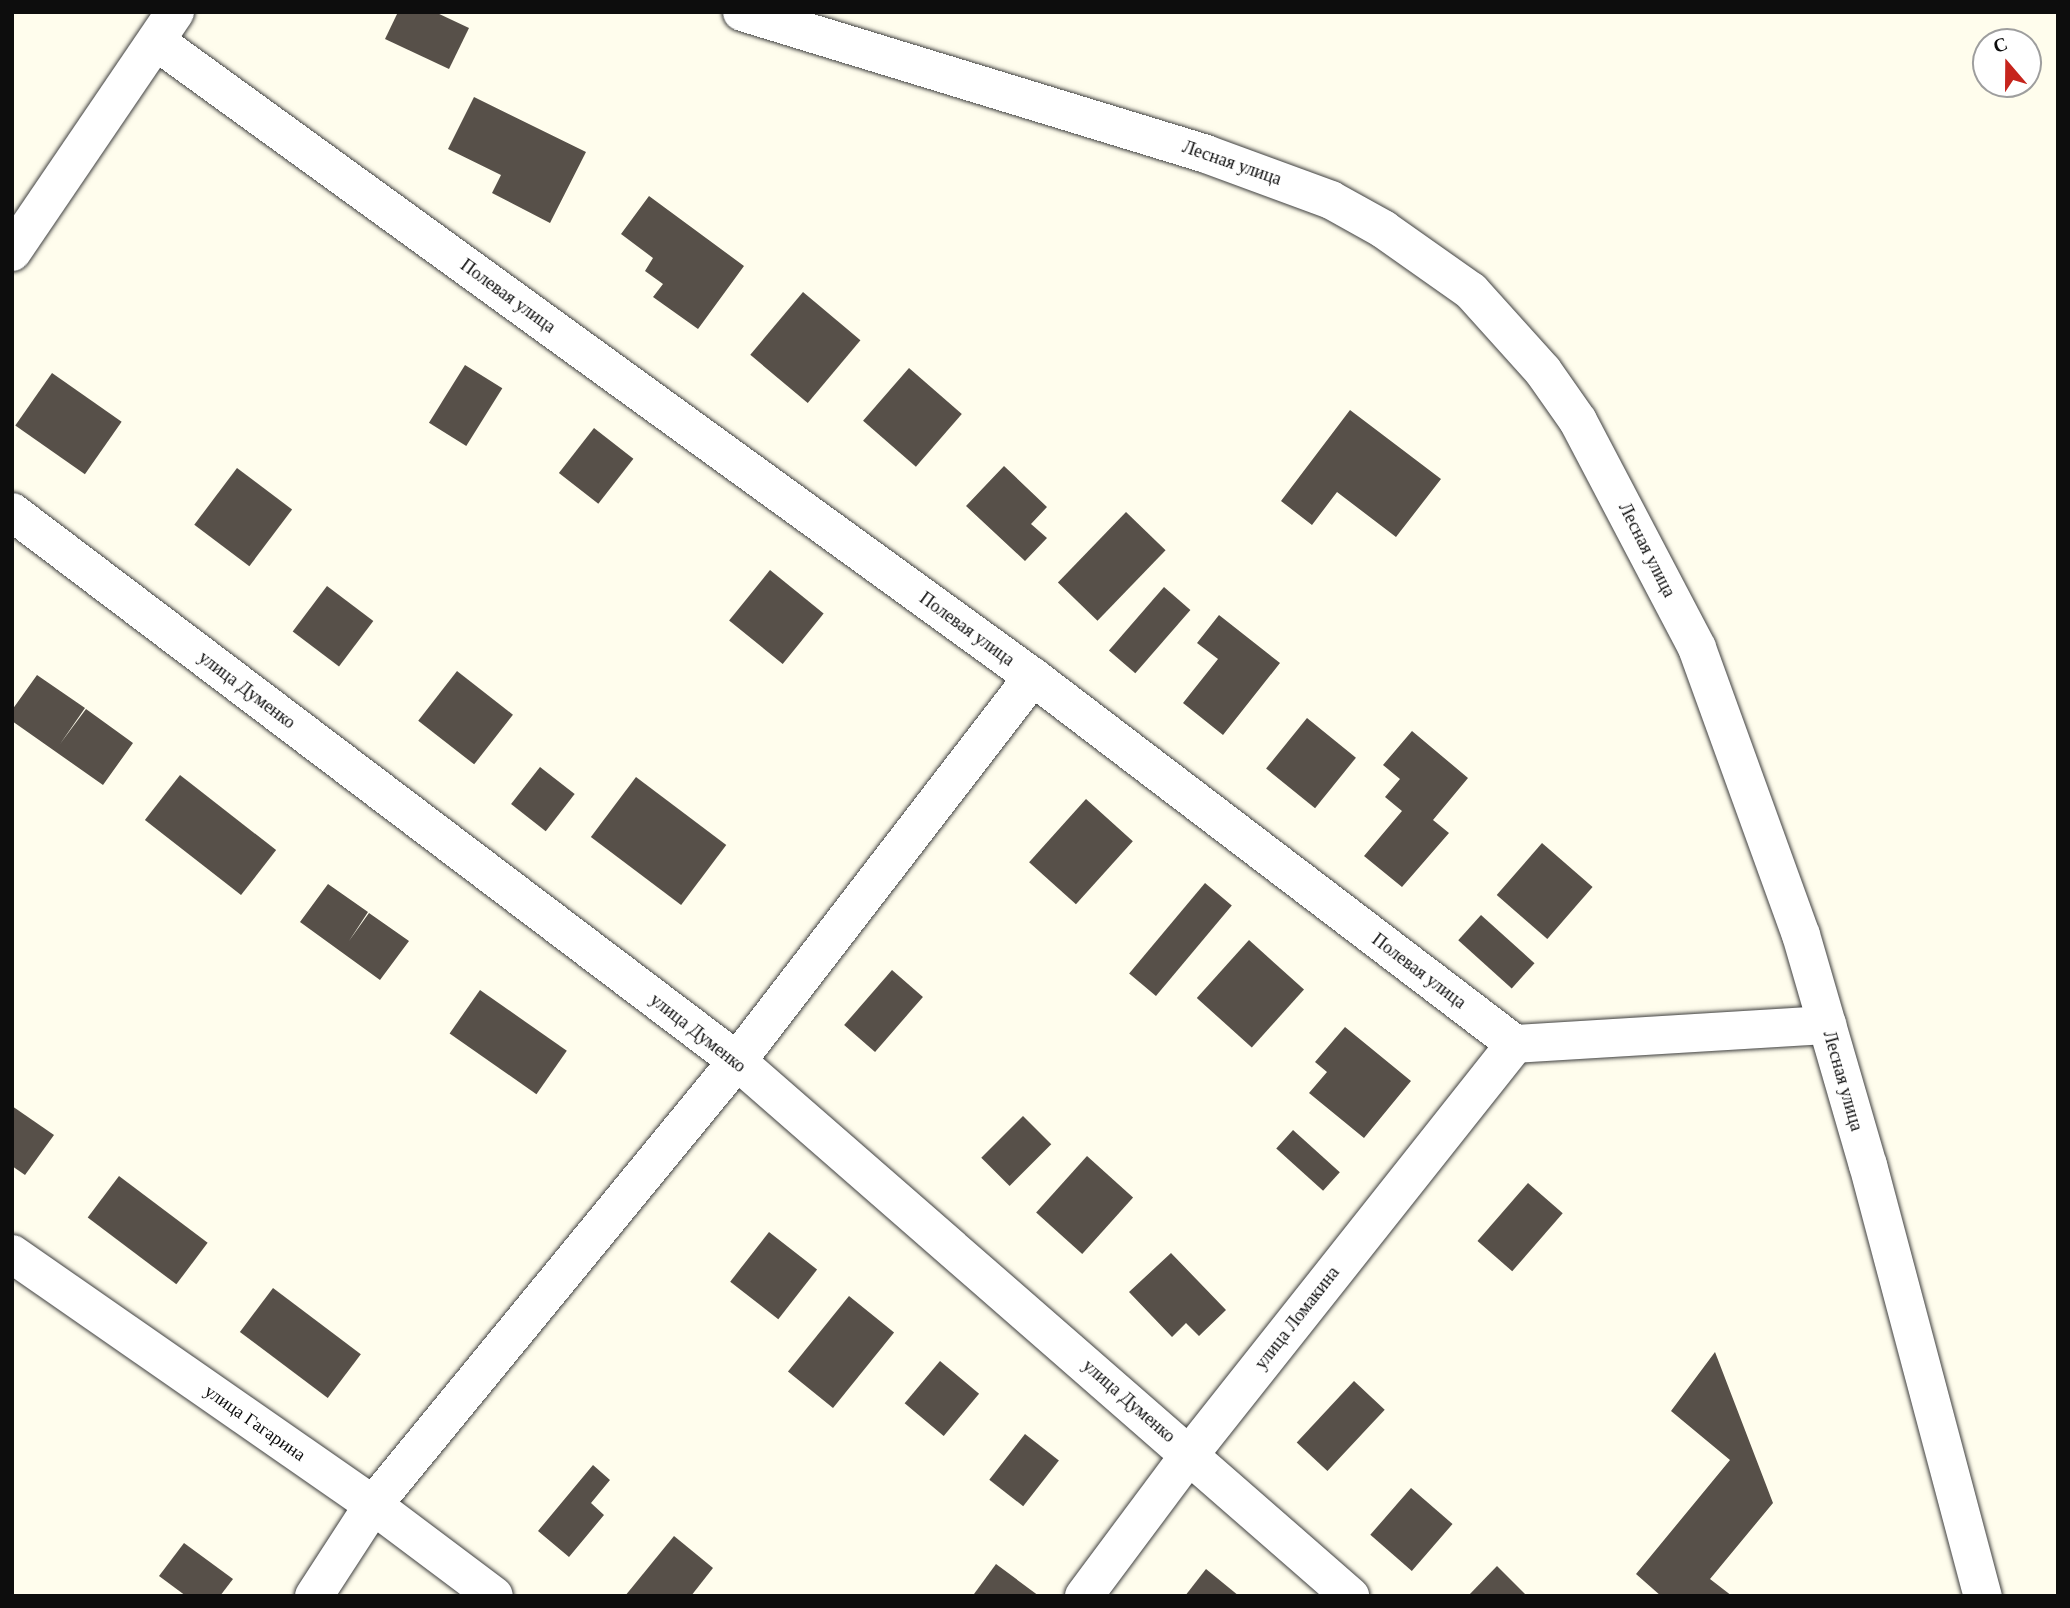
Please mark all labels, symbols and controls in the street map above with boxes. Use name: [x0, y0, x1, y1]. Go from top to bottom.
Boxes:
north arrow: [1972, 28, 2042, 98]
text: С: [1990, 32, 2010, 57]
street label: Лесная улица: [1180, 136, 1284, 190]
street label: Полевая улица: [456, 254, 560, 338]
street label: Лесная улица: [1614, 499, 1680, 601]
street label: Полевая улица: [915, 587, 1019, 671]
street label: улица Думенко: [194, 647, 300, 733]
street label: Полевая улица: [1368, 929, 1470, 1013]
street label: улица Думенко: [646, 989, 750, 1077]
street label: Лесная улица: [1818, 1028, 1868, 1134]
street label: улица Ломакина: [1250, 1262, 1344, 1374]
street label: улица Думенко: [1078, 1355, 1180, 1447]
street label: улица Гагарина: [200, 1380, 310, 1466]

